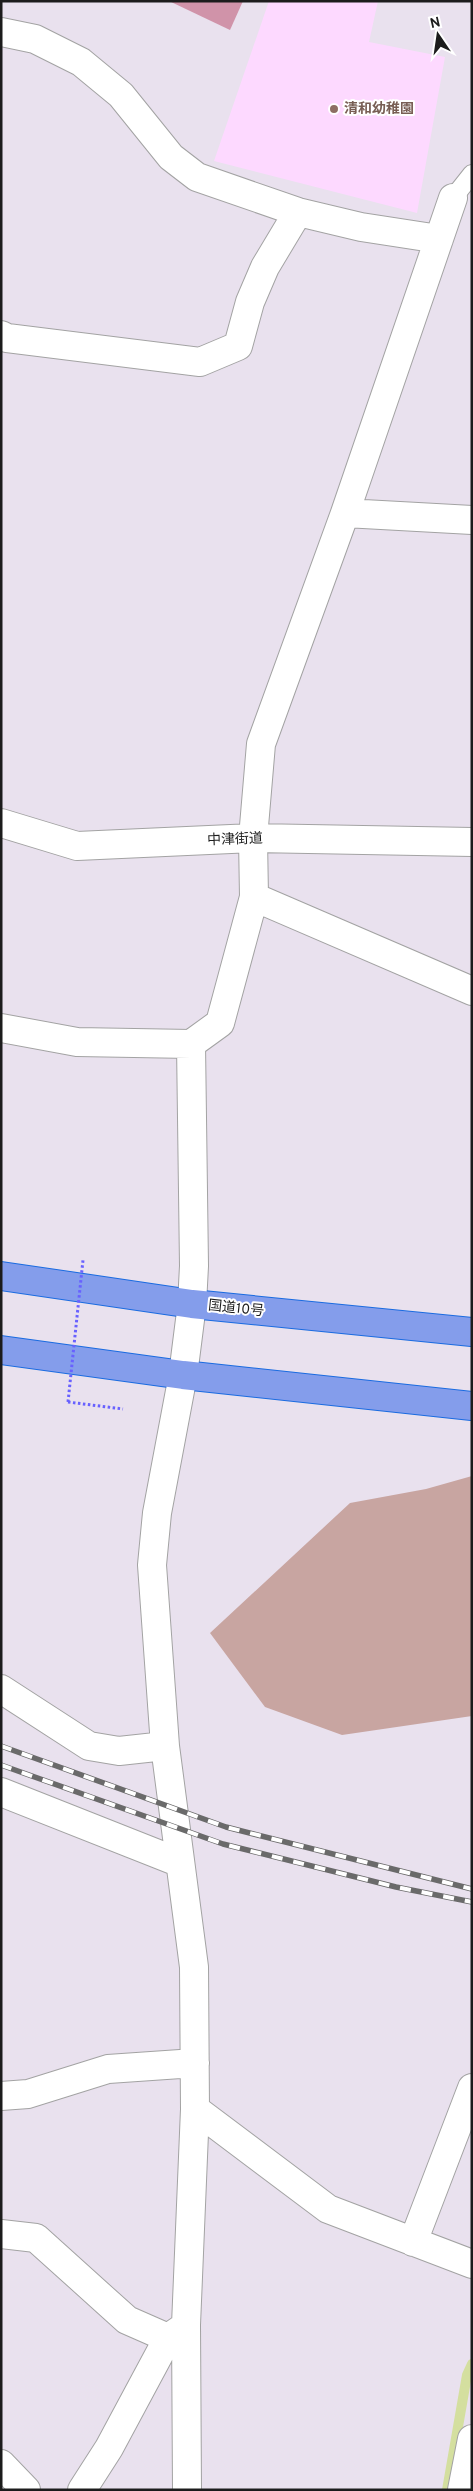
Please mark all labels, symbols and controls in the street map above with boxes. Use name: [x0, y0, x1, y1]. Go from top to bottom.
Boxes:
north arrow: [413, 10, 463, 60]
text: N: [429, 14, 442, 33]
place label: 清和幼稚園: [344, 100, 414, 118]
marker: 清和幼稚園: [328, 103, 340, 115]
street label: 中津街道: [207, 831, 263, 849]
street label: 国道10号: [207, 1298, 265, 1320]

